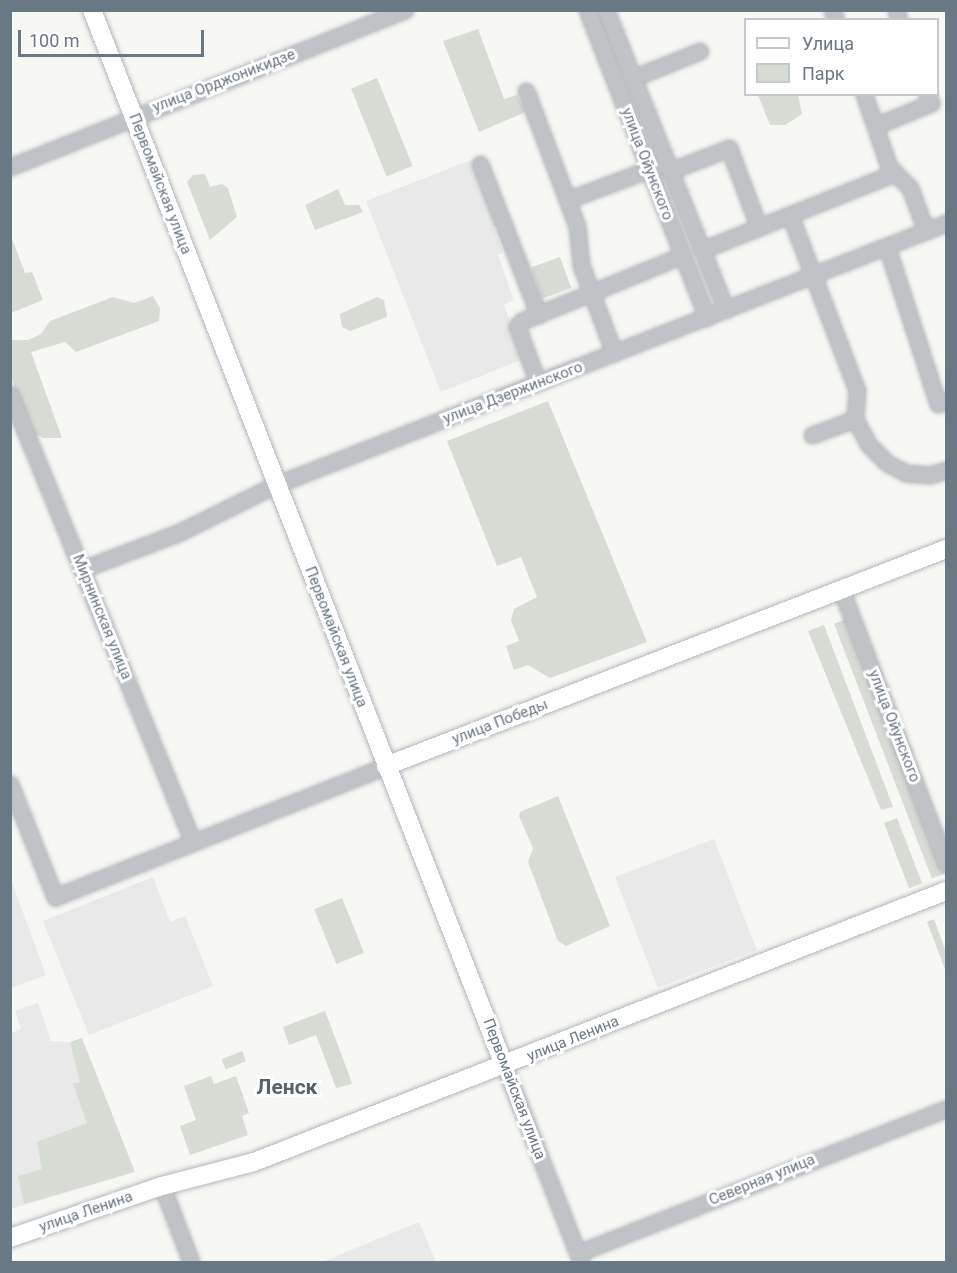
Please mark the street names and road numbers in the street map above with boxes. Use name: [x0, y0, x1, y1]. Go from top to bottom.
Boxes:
street label: улица Орджоникидзе: [150, 46, 298, 116]
street label: улица Ойунского: [617, 105, 677, 223]
street label: Первомайская улица: [125, 111, 195, 257]
street label: улица Дзержинского: [441, 358, 585, 428]
street label: Мирнинская улица: [69, 552, 135, 682]
street label: Первомайская улица: [301, 564, 371, 710]
street label: улица Ойунского: [864, 667, 924, 785]
street label: улица Победы: [450, 695, 550, 749]
street label: улица Ленина: [524, 1012, 622, 1066]
street label: Первомайская улица: [479, 1016, 549, 1162]
street label: Северная улица: [706, 1151, 818, 1209]
street label: улица Ленина: [37, 1188, 135, 1236]

